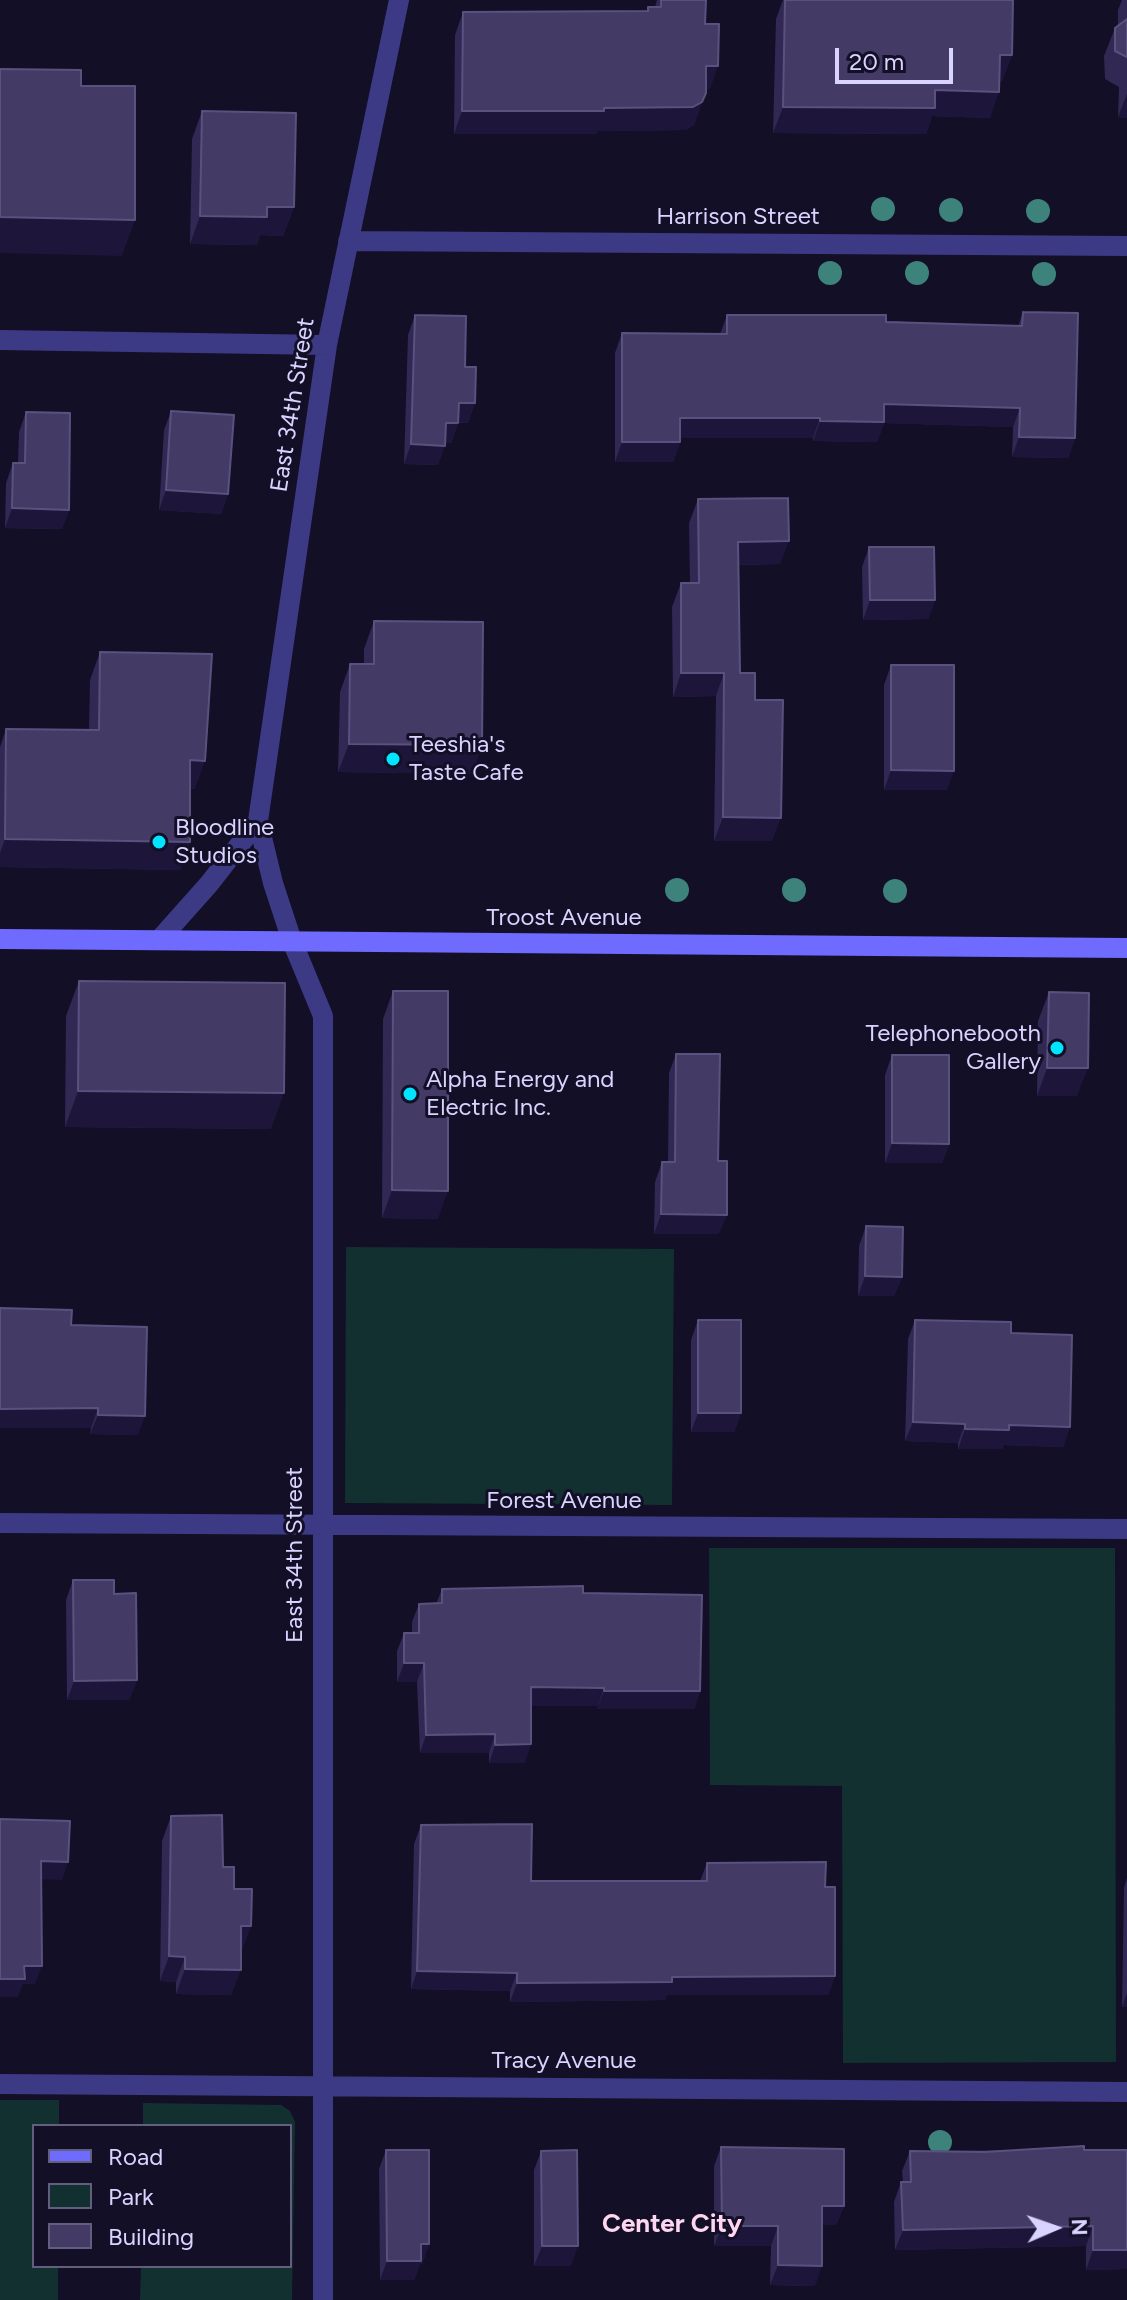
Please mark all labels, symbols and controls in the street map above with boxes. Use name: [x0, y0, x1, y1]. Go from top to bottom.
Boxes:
scale bar: [839, 32, 957, 82]
text: 20 m: [849, 47, 904, 76]
street label: Harrison Street: [656, 203, 820, 231]
street label: East 34th Street: [265, 316, 321, 494]
place label: Teeshia's Taste Cafe: [409, 731, 524, 787]
marker: Teeshia's Taste Cafe: [384, 750, 402, 768]
place label: Bloodline Studios: [175, 814, 274, 870]
marker: Bloodline Studios: [150, 833, 168, 851]
street label: Troost Avenue: [486, 904, 642, 932]
place label: Telephonebooth Gallery: [865, 1020, 1041, 1076]
marker: Telephonebooth Gallery: [1048, 1039, 1066, 1057]
place label: Alpha Energy and Electric Inc.: [426, 1066, 614, 1122]
marker: Alpha Energy and Electric Inc.: [401, 1085, 419, 1103]
street label: East 34th Street: [281, 1467, 309, 1643]
street label: Forest Avenue: [486, 1487, 642, 1515]
street label: Tracy Avenue: [492, 2047, 636, 2075]
legend: [32, 2124, 292, 2268]
text: Road: [108, 2142, 163, 2171]
text: Park: [108, 2182, 154, 2211]
north arrow: [1015, 2188, 1095, 2268]
district label: Center City: [602, 2208, 742, 2240]
text: N: [1066, 2218, 1093, 2236]
text: Building: [108, 2222, 194, 2251]

